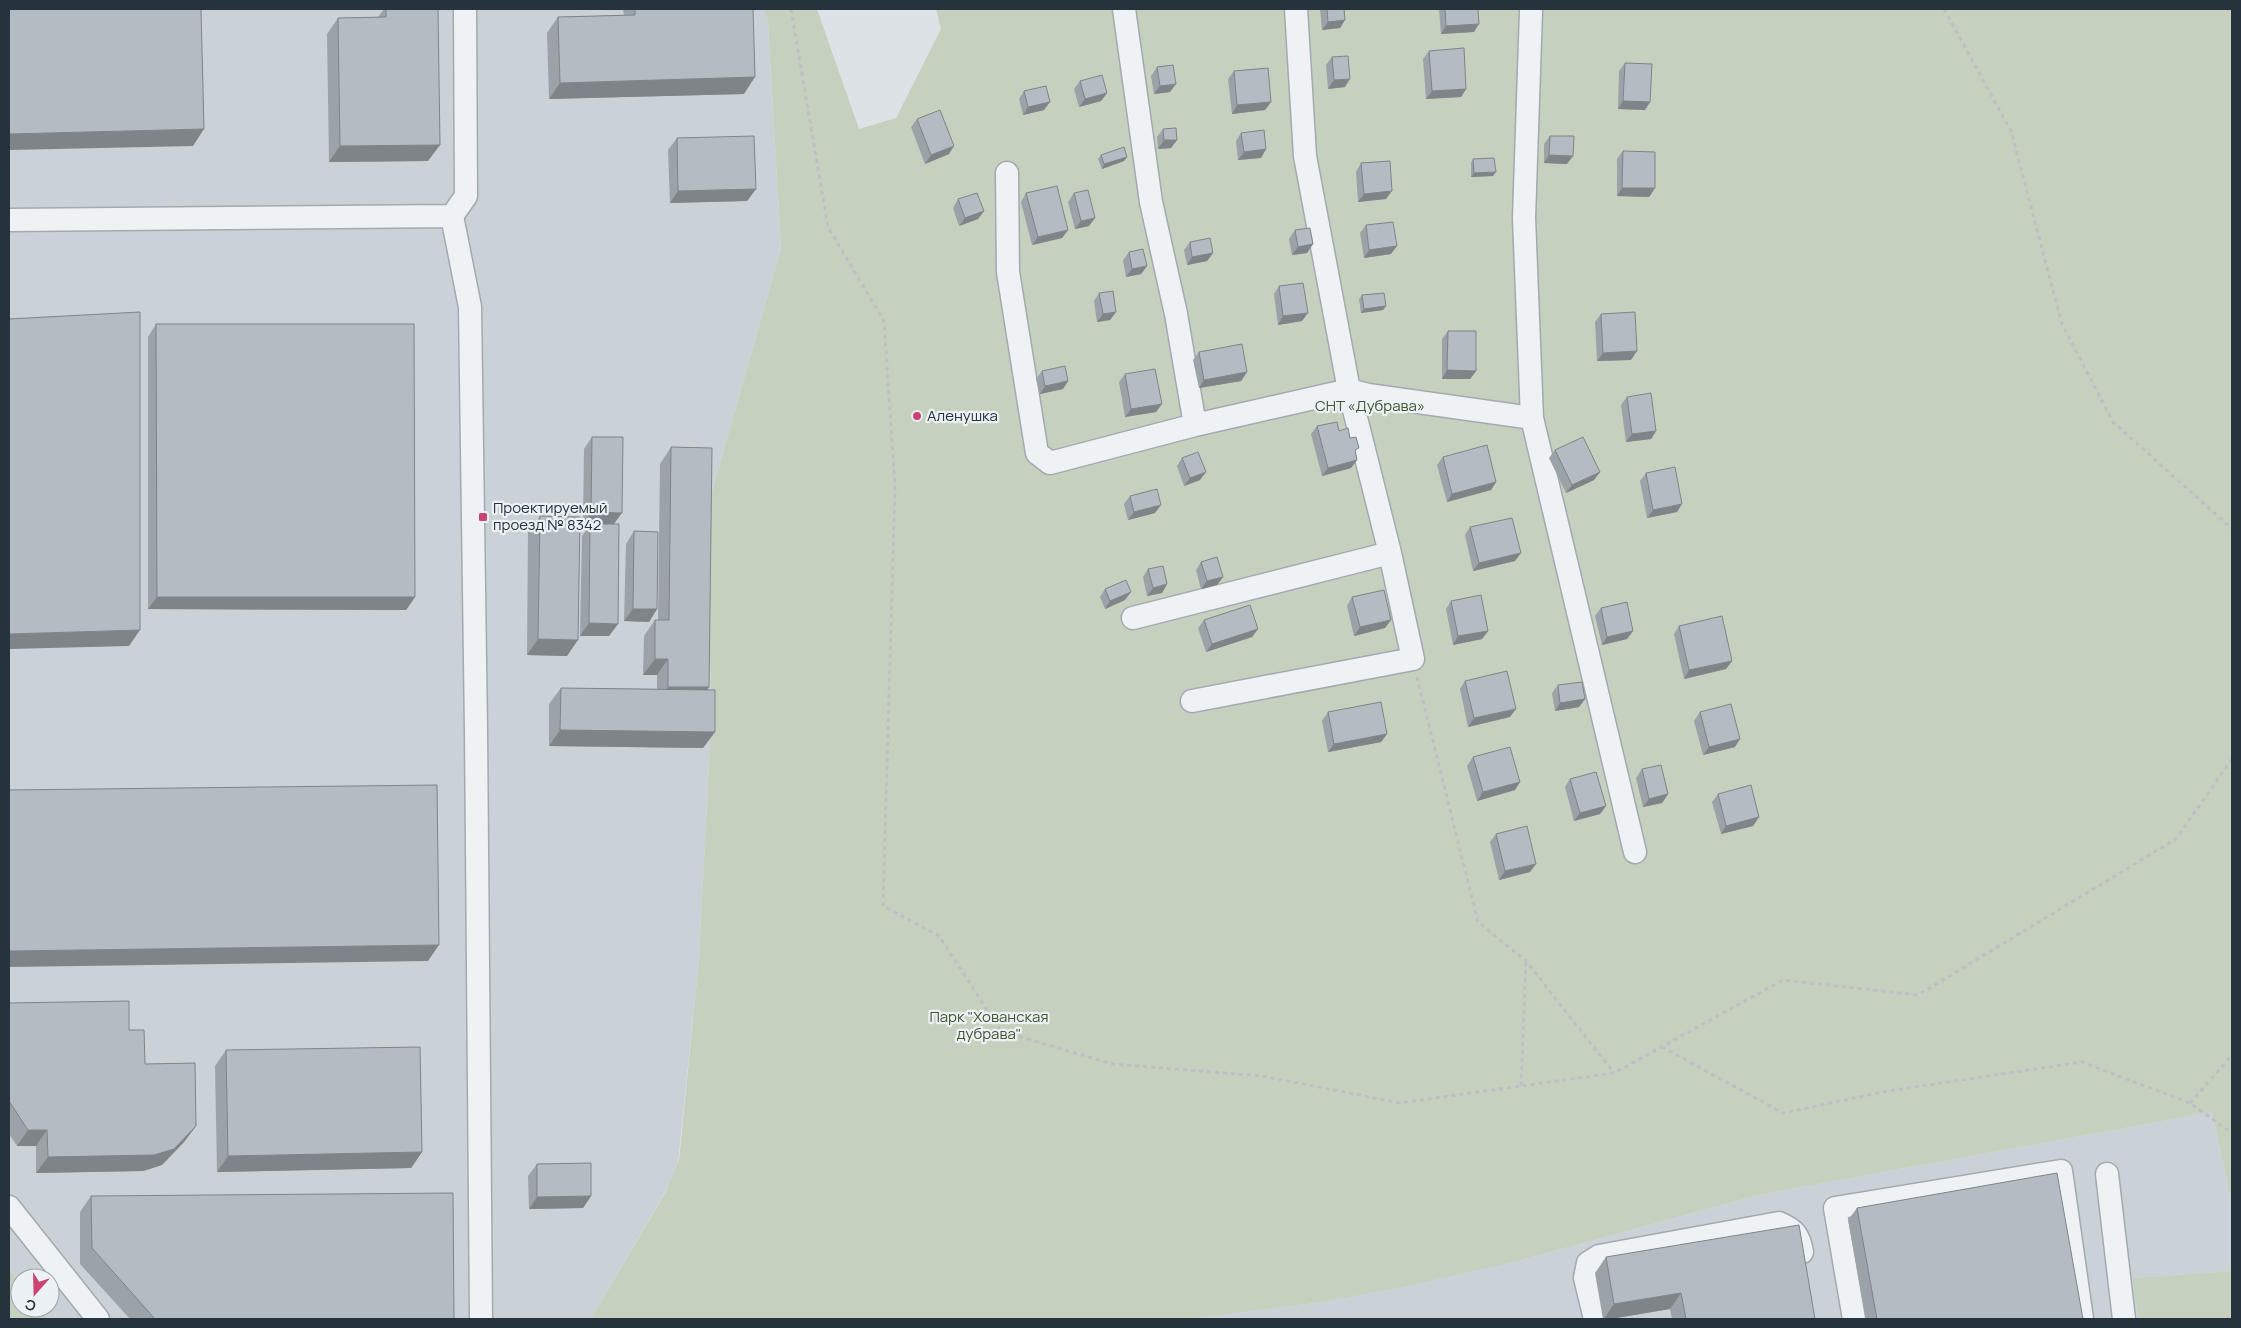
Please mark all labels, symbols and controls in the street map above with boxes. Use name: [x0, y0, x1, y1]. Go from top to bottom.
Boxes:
park label: СНТ «Дубрава»: [1315, 395, 1425, 416]
place label: Аленушка: [927, 405, 998, 426]
marker: Аленушка: [911, 410, 923, 422]
place label: Проектируемый проезд № 8342: [493, 497, 607, 535]
marker: Проектируемый проезд № 8342: [477, 511, 489, 523]
park label: Парк "Хованская дубрава": [929, 1006, 1049, 1044]
north arrow: [10, 1268, 60, 1318]
text: С: [22, 1295, 38, 1316]

